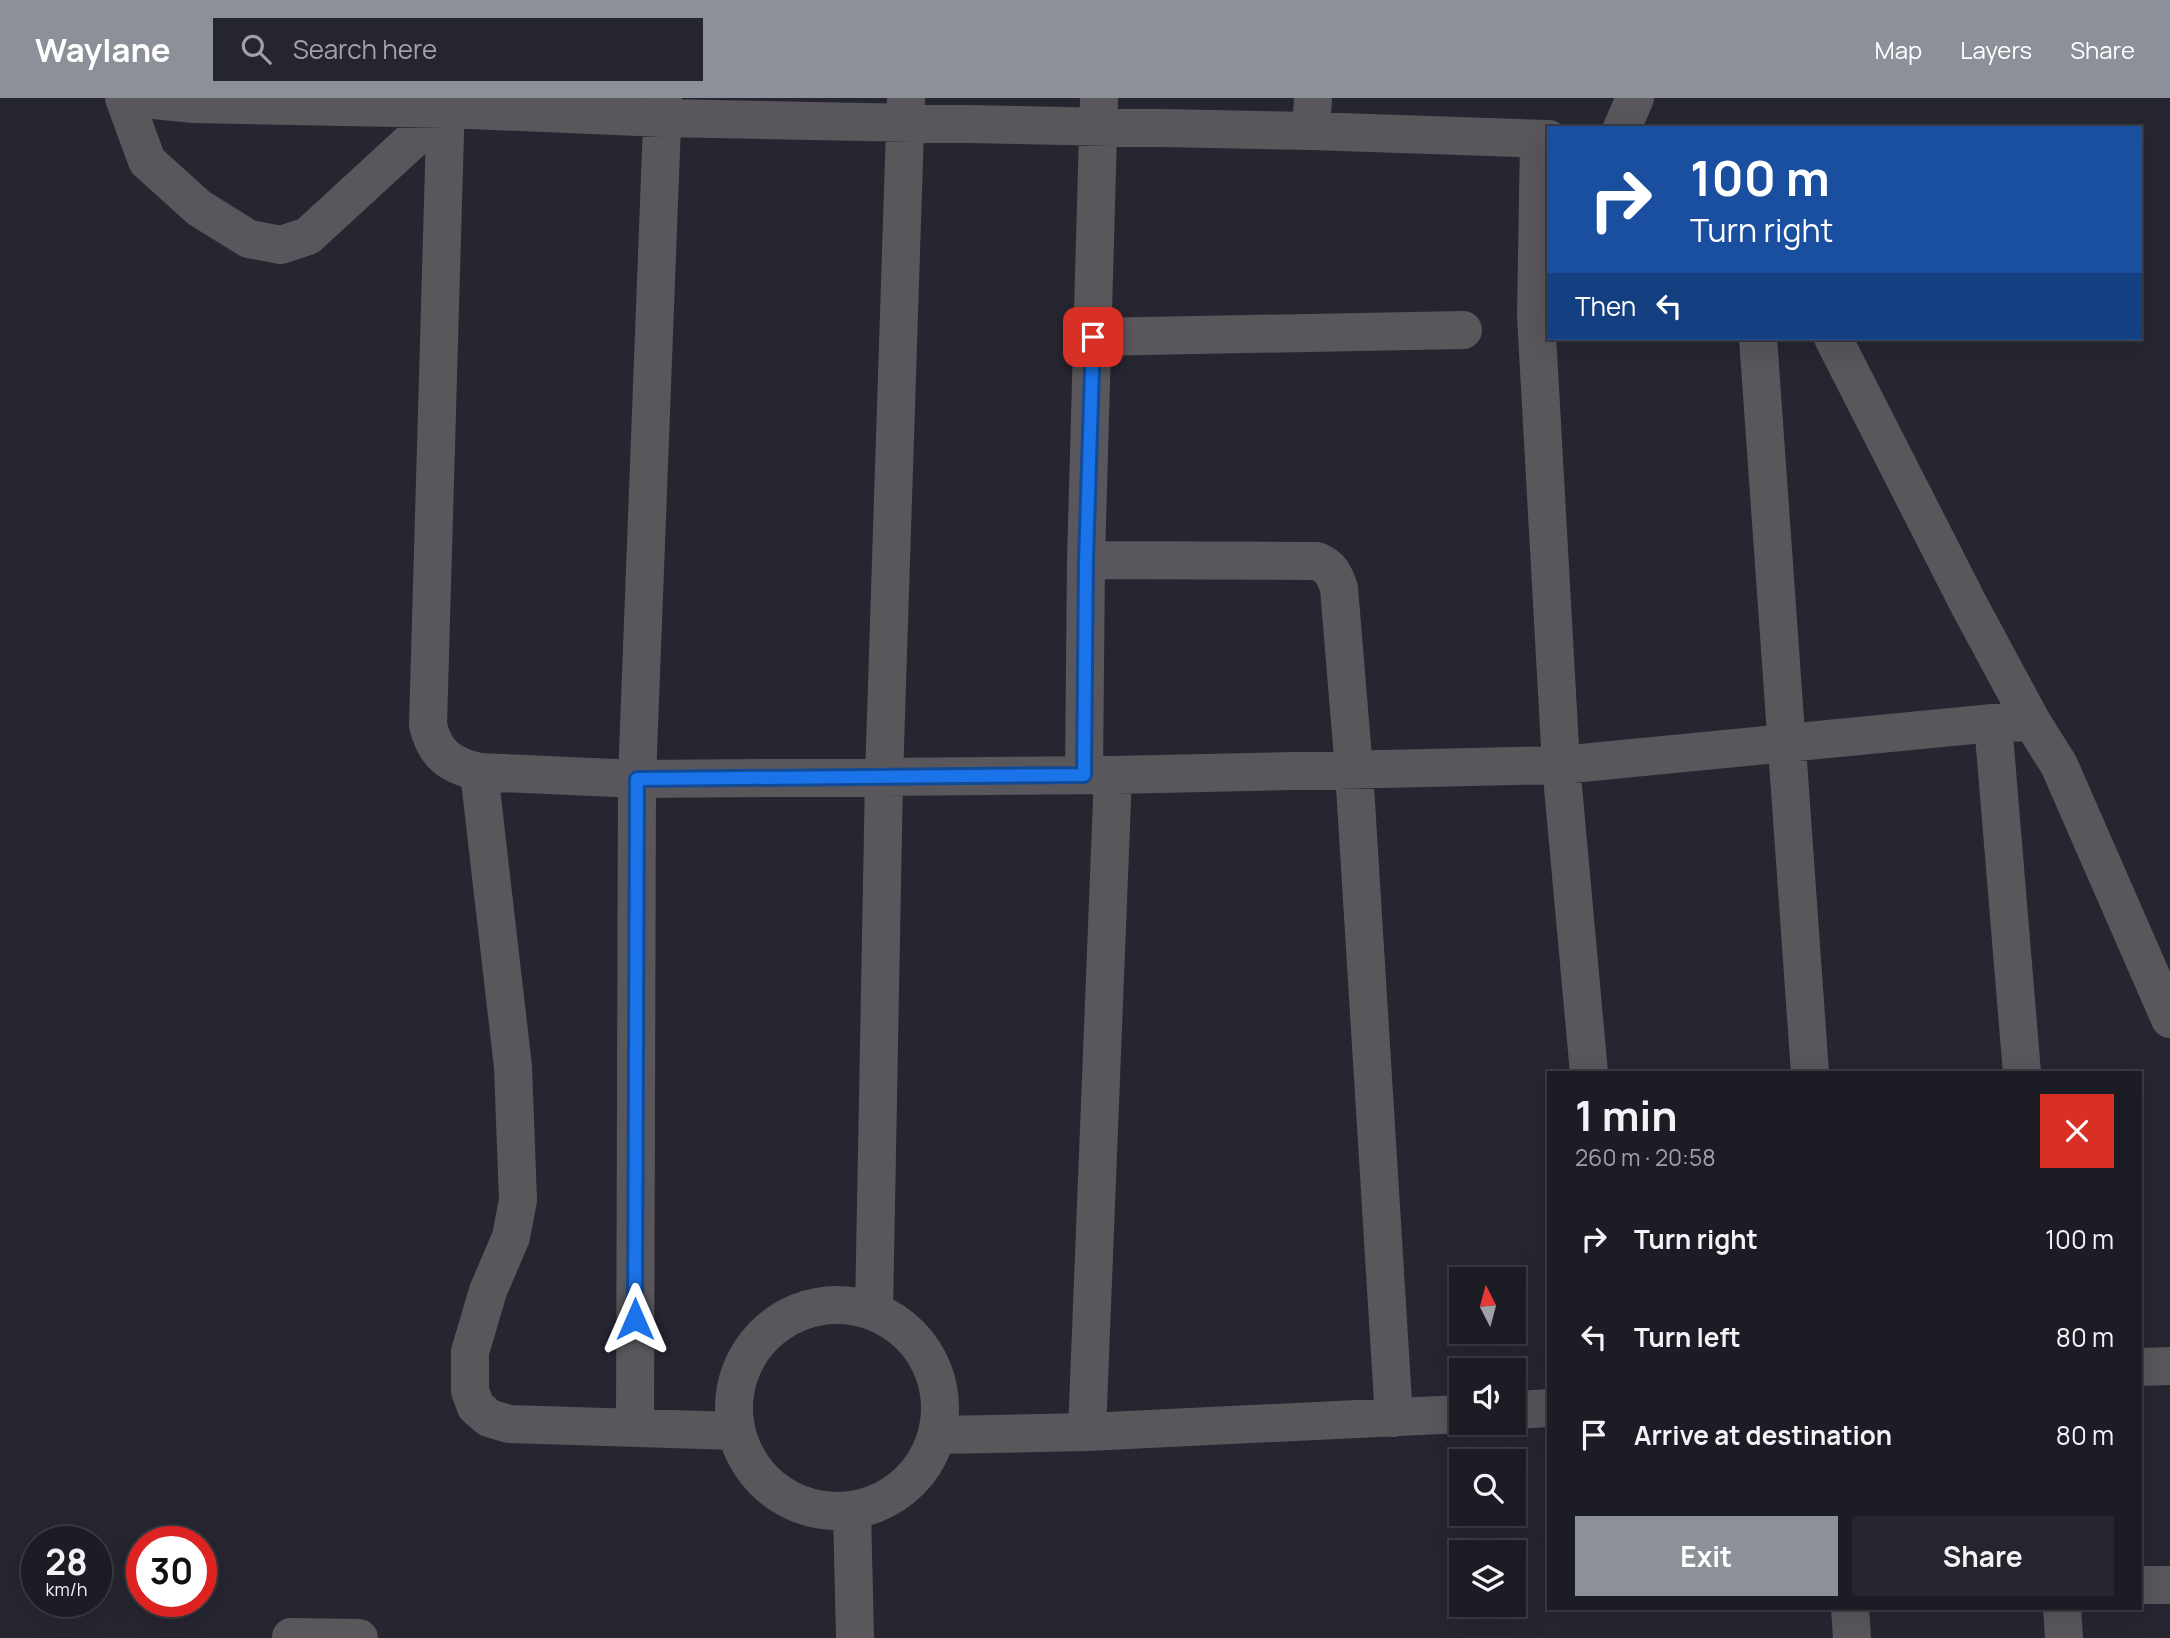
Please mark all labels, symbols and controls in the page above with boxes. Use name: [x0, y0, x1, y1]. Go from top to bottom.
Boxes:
search box: [213, 18, 703, 81]
text: Waylane: [35, 27, 171, 72]
icon: search: [237, 30, 275, 68]
text: Search here: [293, 31, 437, 67]
text: Map: [1875, 33, 1922, 66]
text: Layers: [1960, 33, 2032, 66]
text: Share: [2070, 33, 2135, 66]
text: 100 m: [1690, 144, 1830, 211]
icon: right: [1575, 154, 1666, 245]
text: Turn right: [1690, 208, 1833, 252]
icon: left: [1650, 287, 1688, 325]
text: Then: [1575, 288, 1636, 324]
pin: [1063, 307, 1123, 367]
icon: arrive: [1074, 318, 1112, 356]
text: 1 min: [1575, 1086, 1678, 1144]
button: close: [2040, 1094, 2114, 1168]
text: 260 m · 20:58: [1575, 1141, 1716, 1173]
icon: right: [1575, 1220, 1613, 1258]
text: Turn right: [1634, 1221, 1758, 1257]
text: 100 m: [2045, 1221, 2114, 1257]
north arrow: [1449, 1267, 1526, 1344]
map controls: [1449, 1267, 1526, 1617]
position arrow: [598, 1282, 672, 1356]
icon: left: [1575, 1318, 1613, 1356]
text: Turn left: [1634, 1319, 1741, 1355]
text: 80 m: [2056, 1319, 2114, 1355]
button: sound: [1449, 1358, 1526, 1435]
icon: arrive: [1575, 1416, 1613, 1454]
text: Arrive at destination: [1634, 1417, 1892, 1453]
text: 80 m: [2056, 1417, 2114, 1453]
button: search: [1449, 1449, 1526, 1526]
button: Exit: [1575, 1516, 1838, 1596]
button: Share: [1852, 1516, 2114, 1596]
speed limit sign: 30: [126, 1526, 217, 1617]
text: 28: [45, 1538, 88, 1586]
button: layers: [1449, 1540, 1526, 1617]
text: km/h: [46, 1577, 87, 1601]

